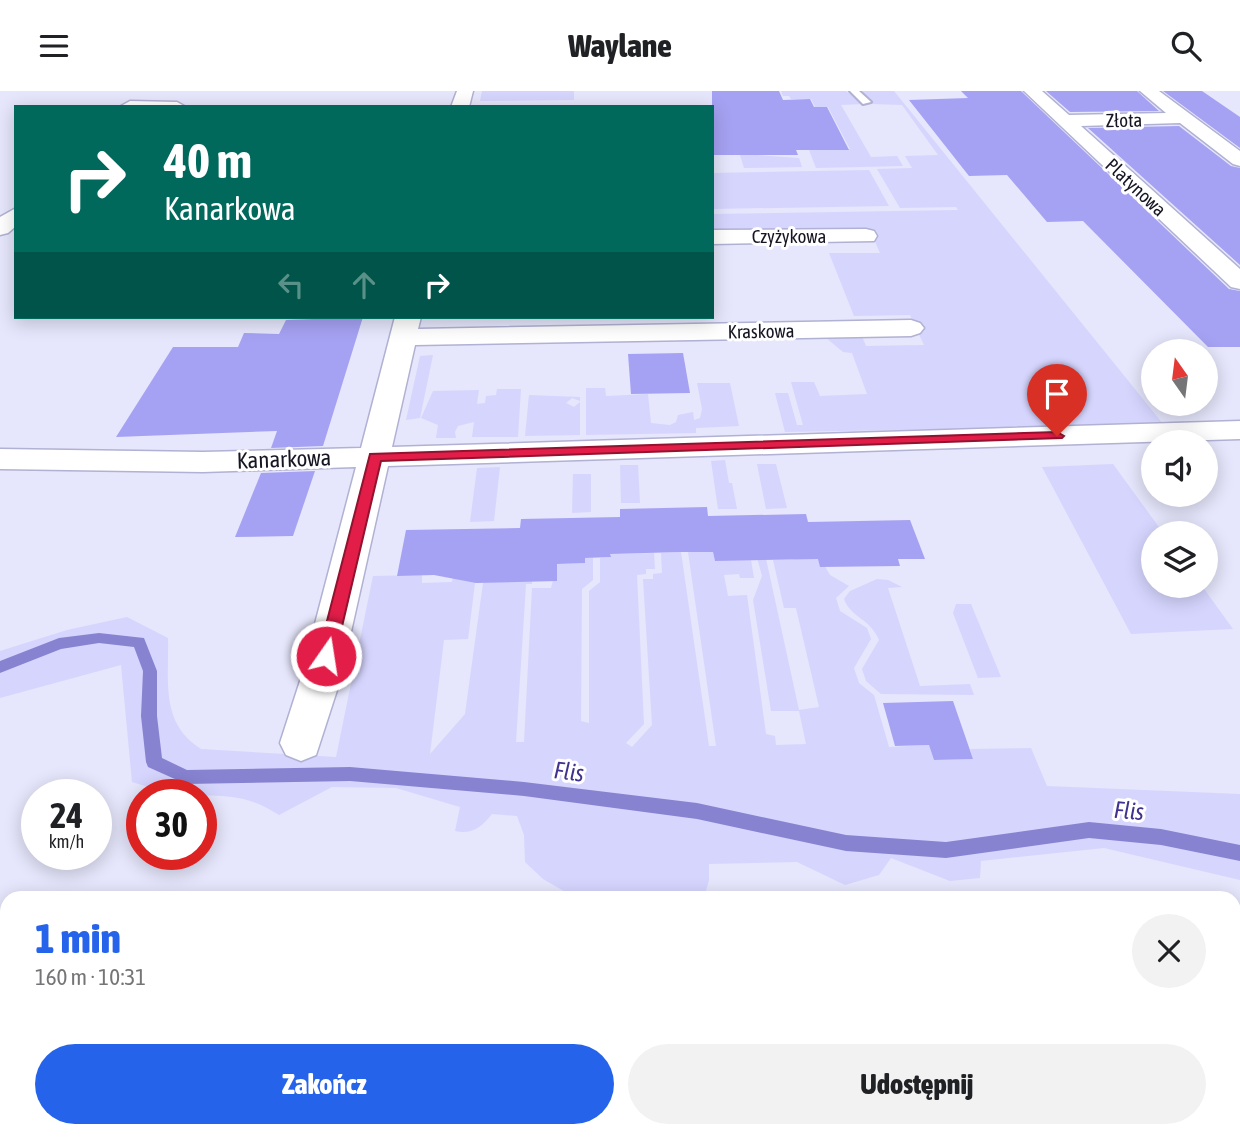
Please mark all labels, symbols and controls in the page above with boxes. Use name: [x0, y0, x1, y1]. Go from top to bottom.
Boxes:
icon: menu: [35, 27, 73, 65]
text: Waylane: [568, 27, 672, 64]
icon: search: [1167, 27, 1205, 65]
street label: Złota: [1105, 109, 1143, 131]
text: 40 m: [164, 132, 252, 188]
icon: right: [49, 133, 140, 224]
street label: Platynowa: [1101, 154, 1171, 220]
text: Kanarkowa: [164, 190, 296, 227]
street label: Czyżykowa: [752, 225, 826, 247]
icon: left: [272, 266, 310, 304]
icon: ahead: [345, 266, 383, 304]
icon: right: [418, 266, 456, 304]
street label: Kraskowa: [727, 319, 795, 343]
north arrow: [1141, 339, 1218, 417]
map controls: [1141, 339, 1218, 598]
pin: [1027, 364, 1087, 436]
icon: arrive: [1038, 375, 1076, 413]
button: sound: [1141, 430, 1218, 507]
street label: Kanarkowa: [236, 444, 332, 474]
button: layers: [1141, 521, 1218, 598]
position arrow: [289, 619, 363, 693]
water label: Flis: [553, 756, 586, 787]
speed limit sign: 30: [126, 779, 217, 870]
text: 24: [50, 795, 83, 835]
water label: Flis: [1113, 796, 1145, 825]
text: km/h: [49, 831, 84, 852]
text: 1 min: [35, 914, 121, 962]
button: close: [1132, 914, 1206, 988]
text: 160 m · 10:31: [35, 964, 146, 990]
button: Zakończ: [35, 1044, 614, 1124]
button: Udostępnij: [628, 1044, 1206, 1124]

